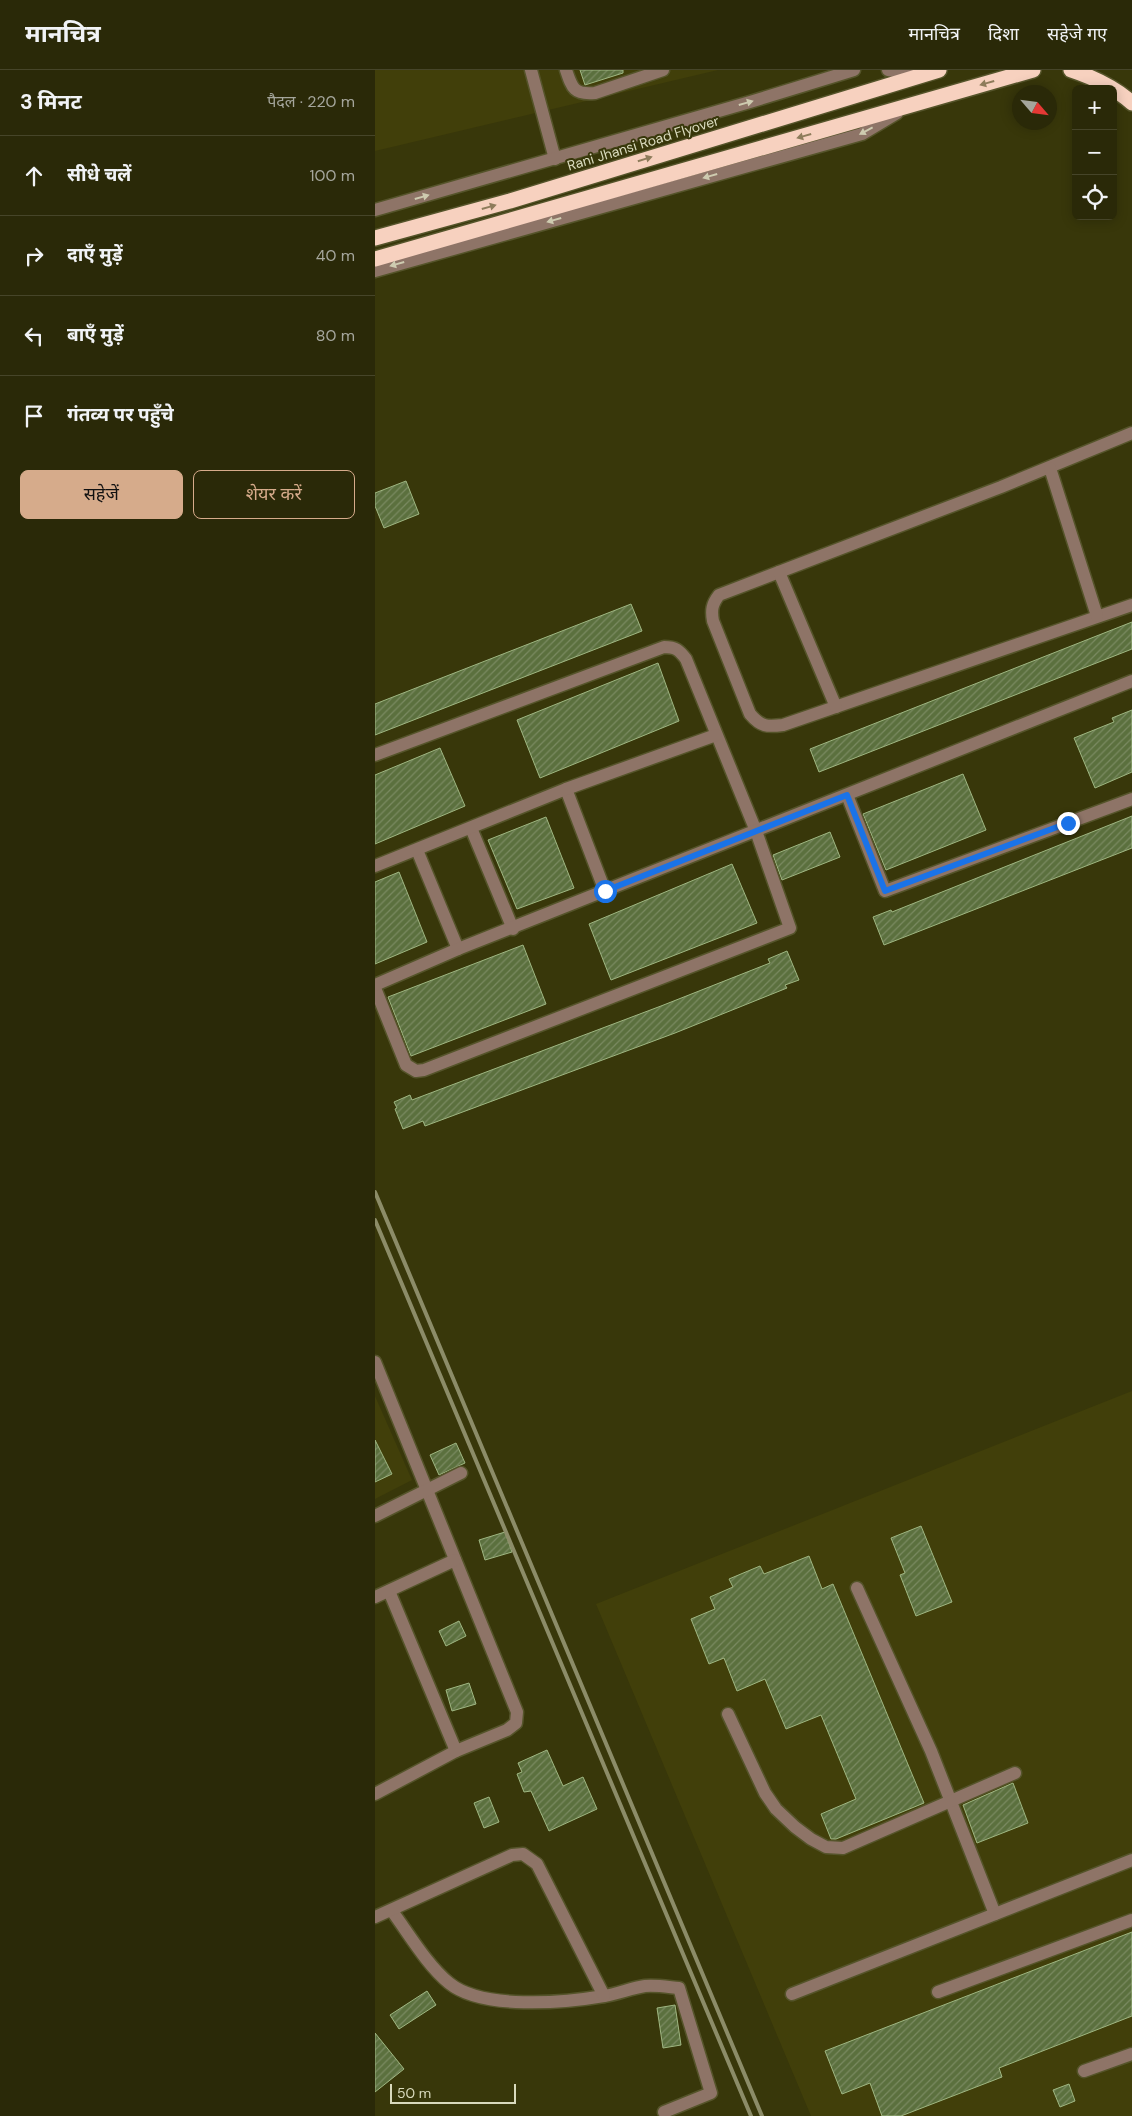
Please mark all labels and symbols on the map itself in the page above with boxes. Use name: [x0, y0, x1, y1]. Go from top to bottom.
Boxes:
one-way arrow: [979, 80, 994, 88]
north arrow: [1012, 85, 1057, 130]
one-way arrow: [739, 99, 754, 107]
street label: Rani Jhansi Road Flyover: [565, 111, 721, 175]
one-way arrow: [858, 127, 873, 135]
one-way arrow: [796, 132, 811, 140]
one-way arrow: [638, 155, 653, 163]
one-way arrow: [702, 173, 717, 181]
one-way arrow: [414, 193, 429, 201]
one-way arrow: [482, 202, 497, 210]
one-way arrow: [546, 217, 561, 225]
one-way arrow: [390, 261, 405, 269]
route end: [1057, 812, 1080, 835]
route start: [594, 880, 617, 903]
scale bar: [390, 2081, 516, 2104]

